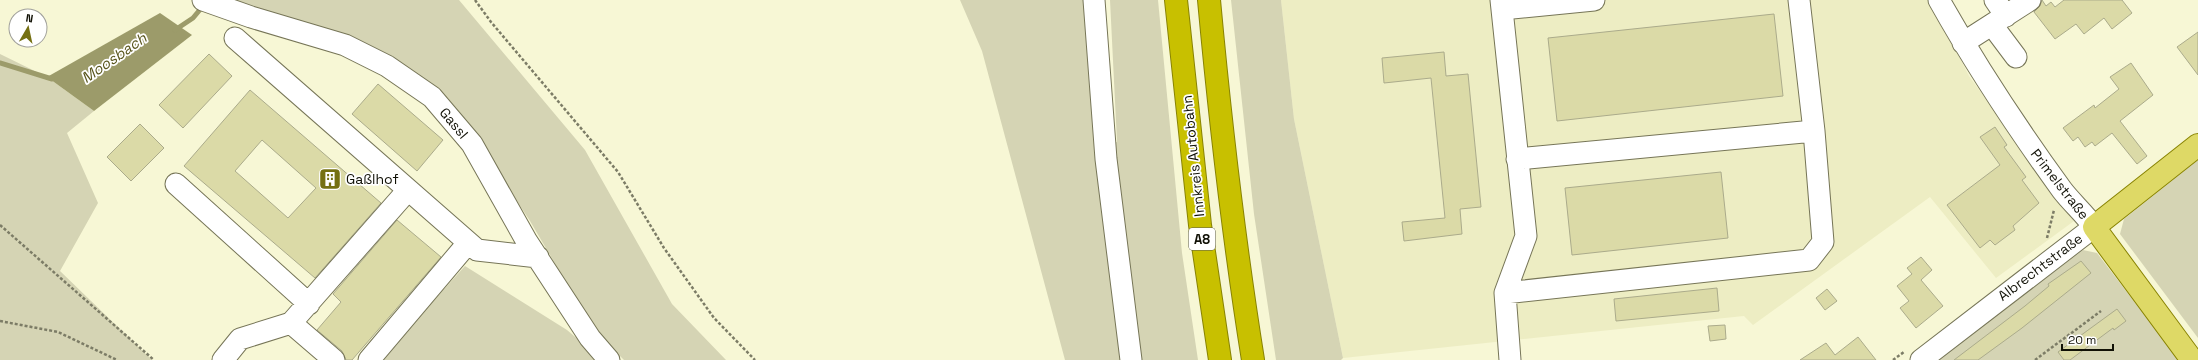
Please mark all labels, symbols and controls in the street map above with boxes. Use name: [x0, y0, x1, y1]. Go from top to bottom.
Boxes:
north arrow: [8, 8, 48, 48]
text: N: [25, 11, 34, 26]
water label: Moosbach: [77, 28, 151, 87]
street label: Innkreis Autobahn: [1178, 94, 1208, 218]
street label: Gassl: [436, 104, 472, 142]
street label: Primelstraße: [2027, 145, 2093, 223]
building icon: Gaßlhof: [317, 166, 343, 192]
place label: Gaßlhof: [346, 170, 399, 188]
road number: A8: [1189, 228, 1215, 250]
street label: Albrechtstraße: [1994, 229, 2086, 305]
scale bar: [2062, 326, 2113, 352]
text: 20 m: [2068, 332, 2096, 348]

